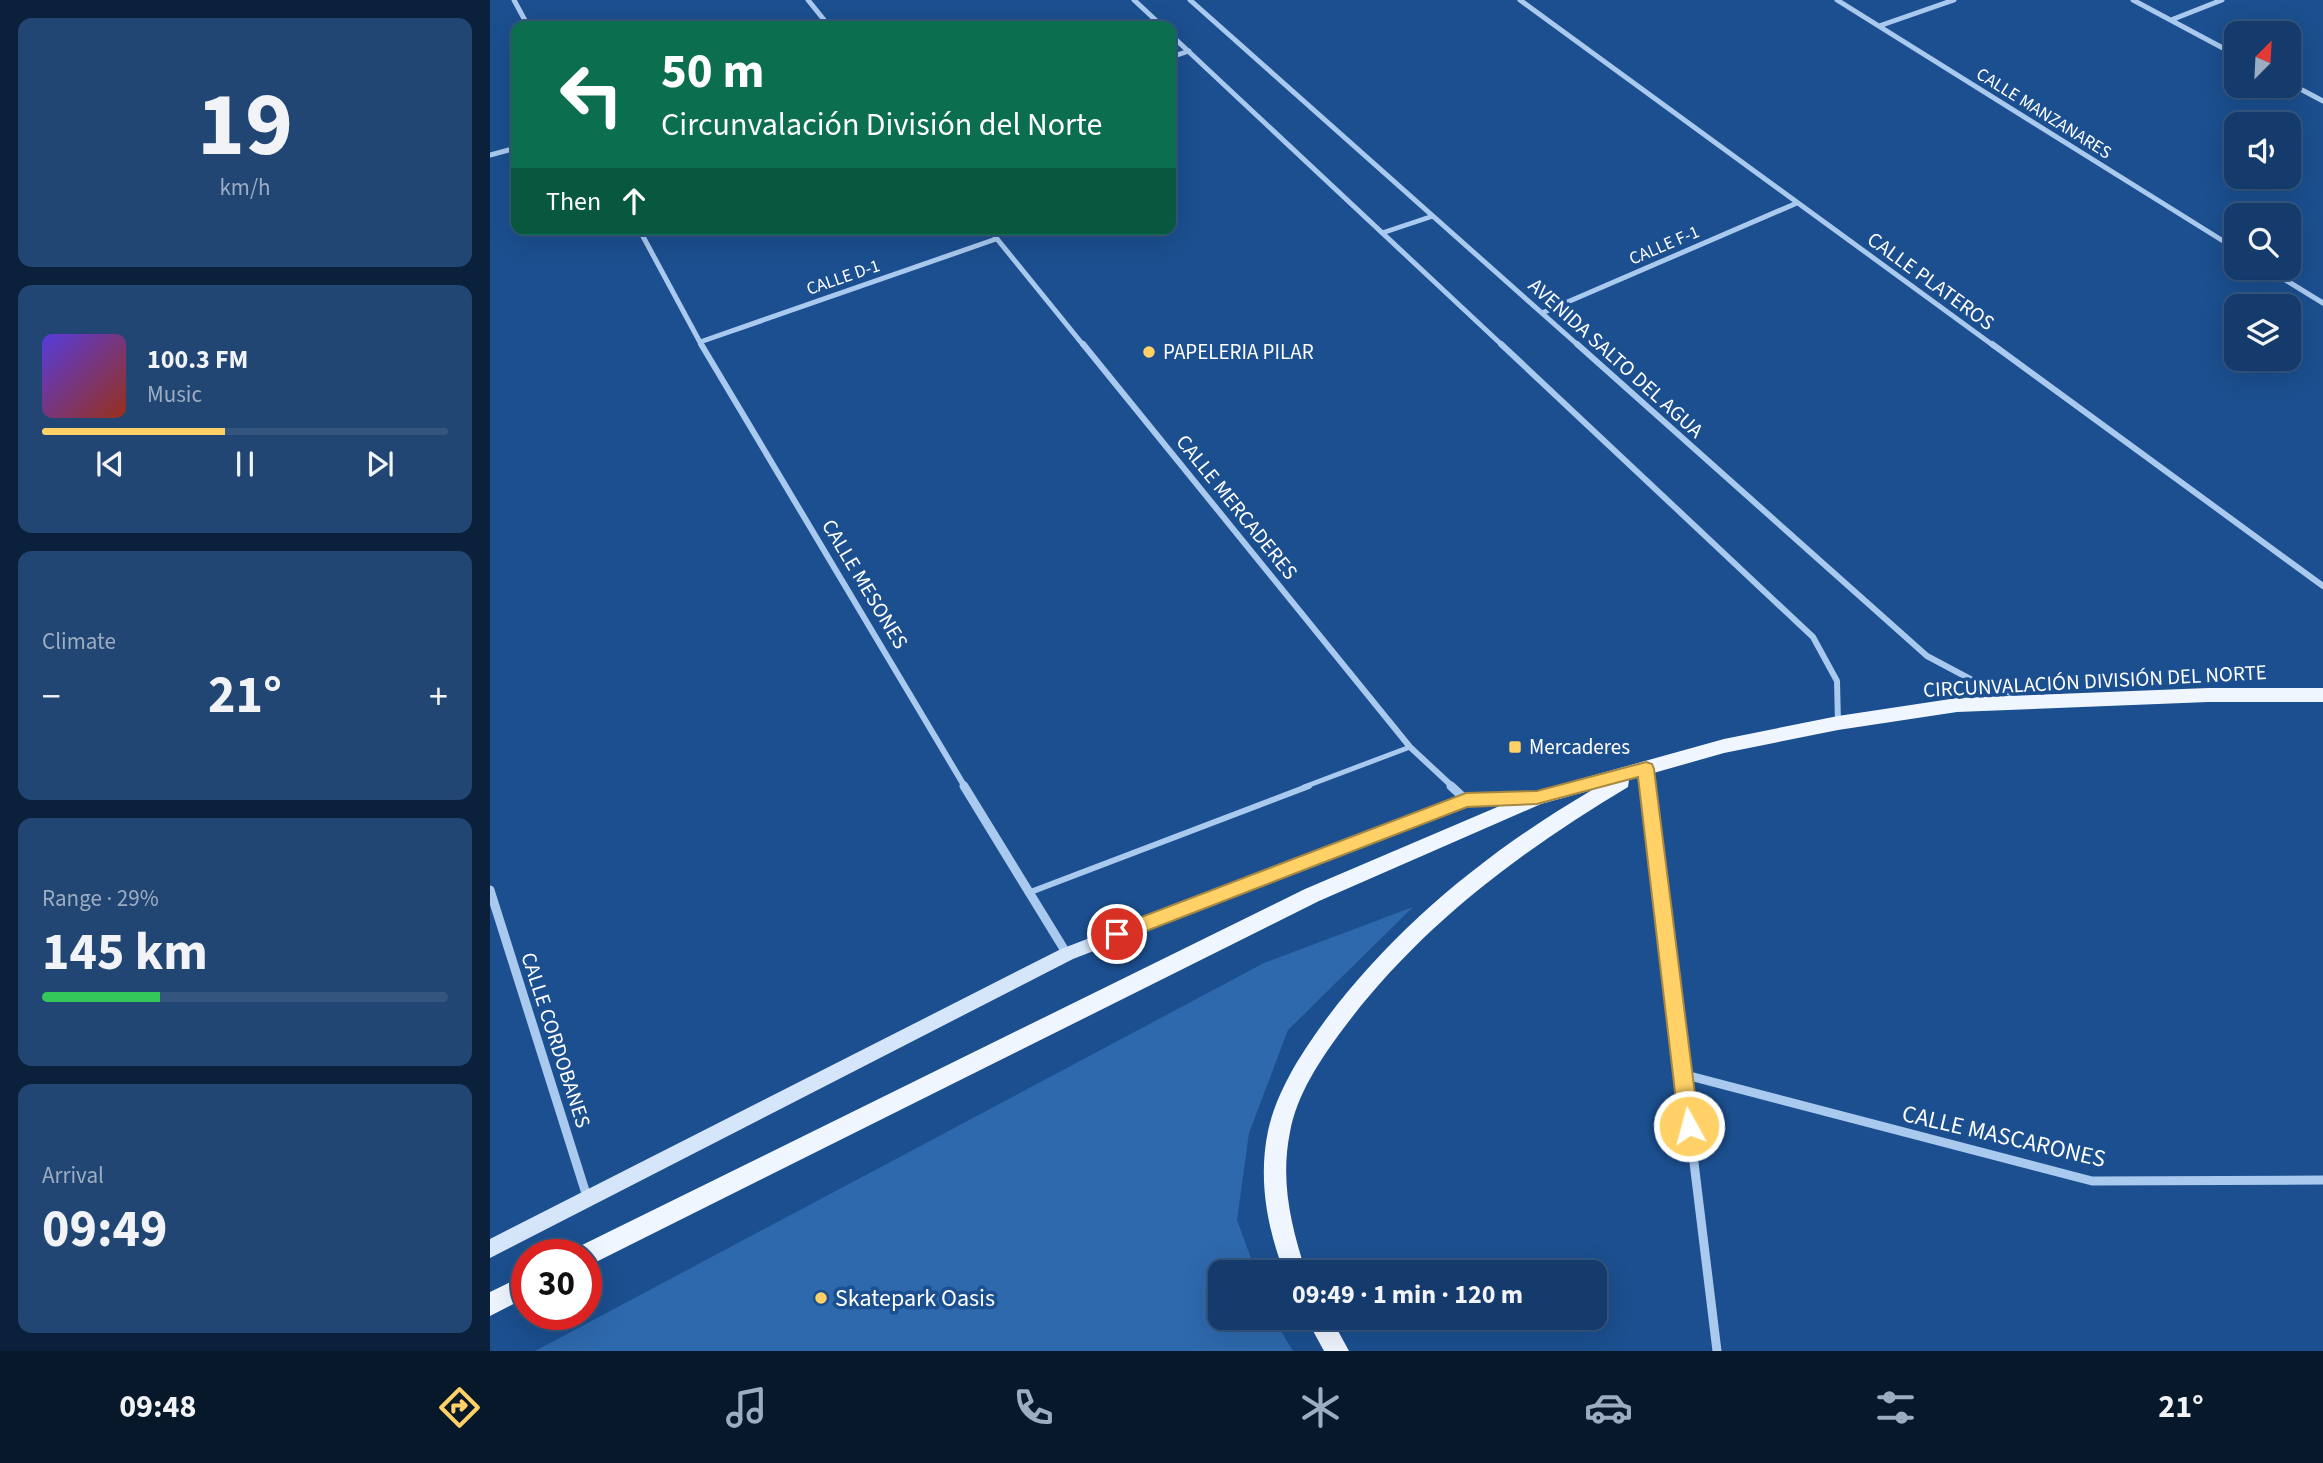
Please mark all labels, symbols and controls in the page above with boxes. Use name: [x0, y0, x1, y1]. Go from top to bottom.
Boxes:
north arrow: [2224, 21, 2301, 98]
map controls: [2224, 21, 2301, 371]
text: 50 m: [661, 37, 765, 107]
icon: left: [546, 49, 637, 140]
text: 19: [197, 61, 293, 190]
street label: CALLE MANZANARES: [1971, 62, 2116, 165]
text: Circunvalación División del Norte: [661, 102, 1102, 148]
button: sound: [2224, 112, 2301, 189]
text: km/h: [219, 171, 271, 204]
icon: ahead: [615, 182, 653, 220]
text: Then: [546, 183, 601, 220]
button: search: [2224, 203, 2301, 280]
street label: CALLE F-1: [1625, 219, 1703, 271]
street label: CALLE PLATEROS: [1861, 225, 2001, 337]
street label: CALLE D-1: [803, 253, 883, 302]
street label: AVENIDA SALTO DEL AGUA: [1522, 271, 1711, 445]
button: layers: [2224, 294, 2301, 371]
place label: PAPELERIA PILAR: [1163, 337, 1314, 367]
text: 100.3 FM: [147, 341, 248, 378]
marker: PAPELERIA PILAR: [1141, 344, 1157, 360]
text: Music: [147, 378, 202, 411]
street label: CALLE MERCADERES: [1169, 428, 1305, 586]
icon: previous: [91, 445, 129, 483]
icon: pause: [226, 445, 264, 483]
icon: next: [361, 445, 399, 483]
street label: CALLE MESONES: [814, 514, 916, 654]
text: Climate: [42, 625, 116, 658]
street label: CIRCUNVALACIÓN DIVISIÓN DEL NORTE: [1922, 657, 2268, 705]
text: 21°: [208, 659, 282, 733]
text: −: [42, 670, 61, 724]
text: +: [429, 670, 448, 724]
place label: Mercaderes: [1529, 732, 1630, 762]
marker: Mercaderes: [1507, 739, 1523, 755]
text: Range · 29%: [42, 882, 159, 915]
pin: [1087, 904, 1147, 964]
icon: arrive: [1098, 915, 1136, 953]
text: 145 km: [42, 916, 208, 990]
street label: CALLE CORDOBANES: [513, 948, 599, 1132]
position arrow: [1652, 1089, 1726, 1163]
street label: CALLE MASCARONES: [1899, 1096, 2109, 1177]
text: Arrival: [42, 1159, 104, 1192]
text: 09:49: [42, 1193, 167, 1267]
speed limit sign: 30: [511, 1239, 602, 1330]
text: 09:49 · 1 min · 120 m: [1292, 1276, 1523, 1313]
place label: Skatepark Oasis: [835, 1281, 995, 1316]
marker: Skatepark Oasis: [813, 1290, 829, 1306]
icon: directions: [435, 1383, 484, 1432]
icon: music: [722, 1383, 771, 1432]
icon: phone: [1009, 1383, 1058, 1432]
icon: climate: [1296, 1383, 1345, 1432]
icon: car: [1584, 1383, 1633, 1432]
icon: filters: [1871, 1383, 1920, 1432]
text: 09:48: [119, 1384, 196, 1430]
text: 21°: [2158, 1384, 2204, 1430]

